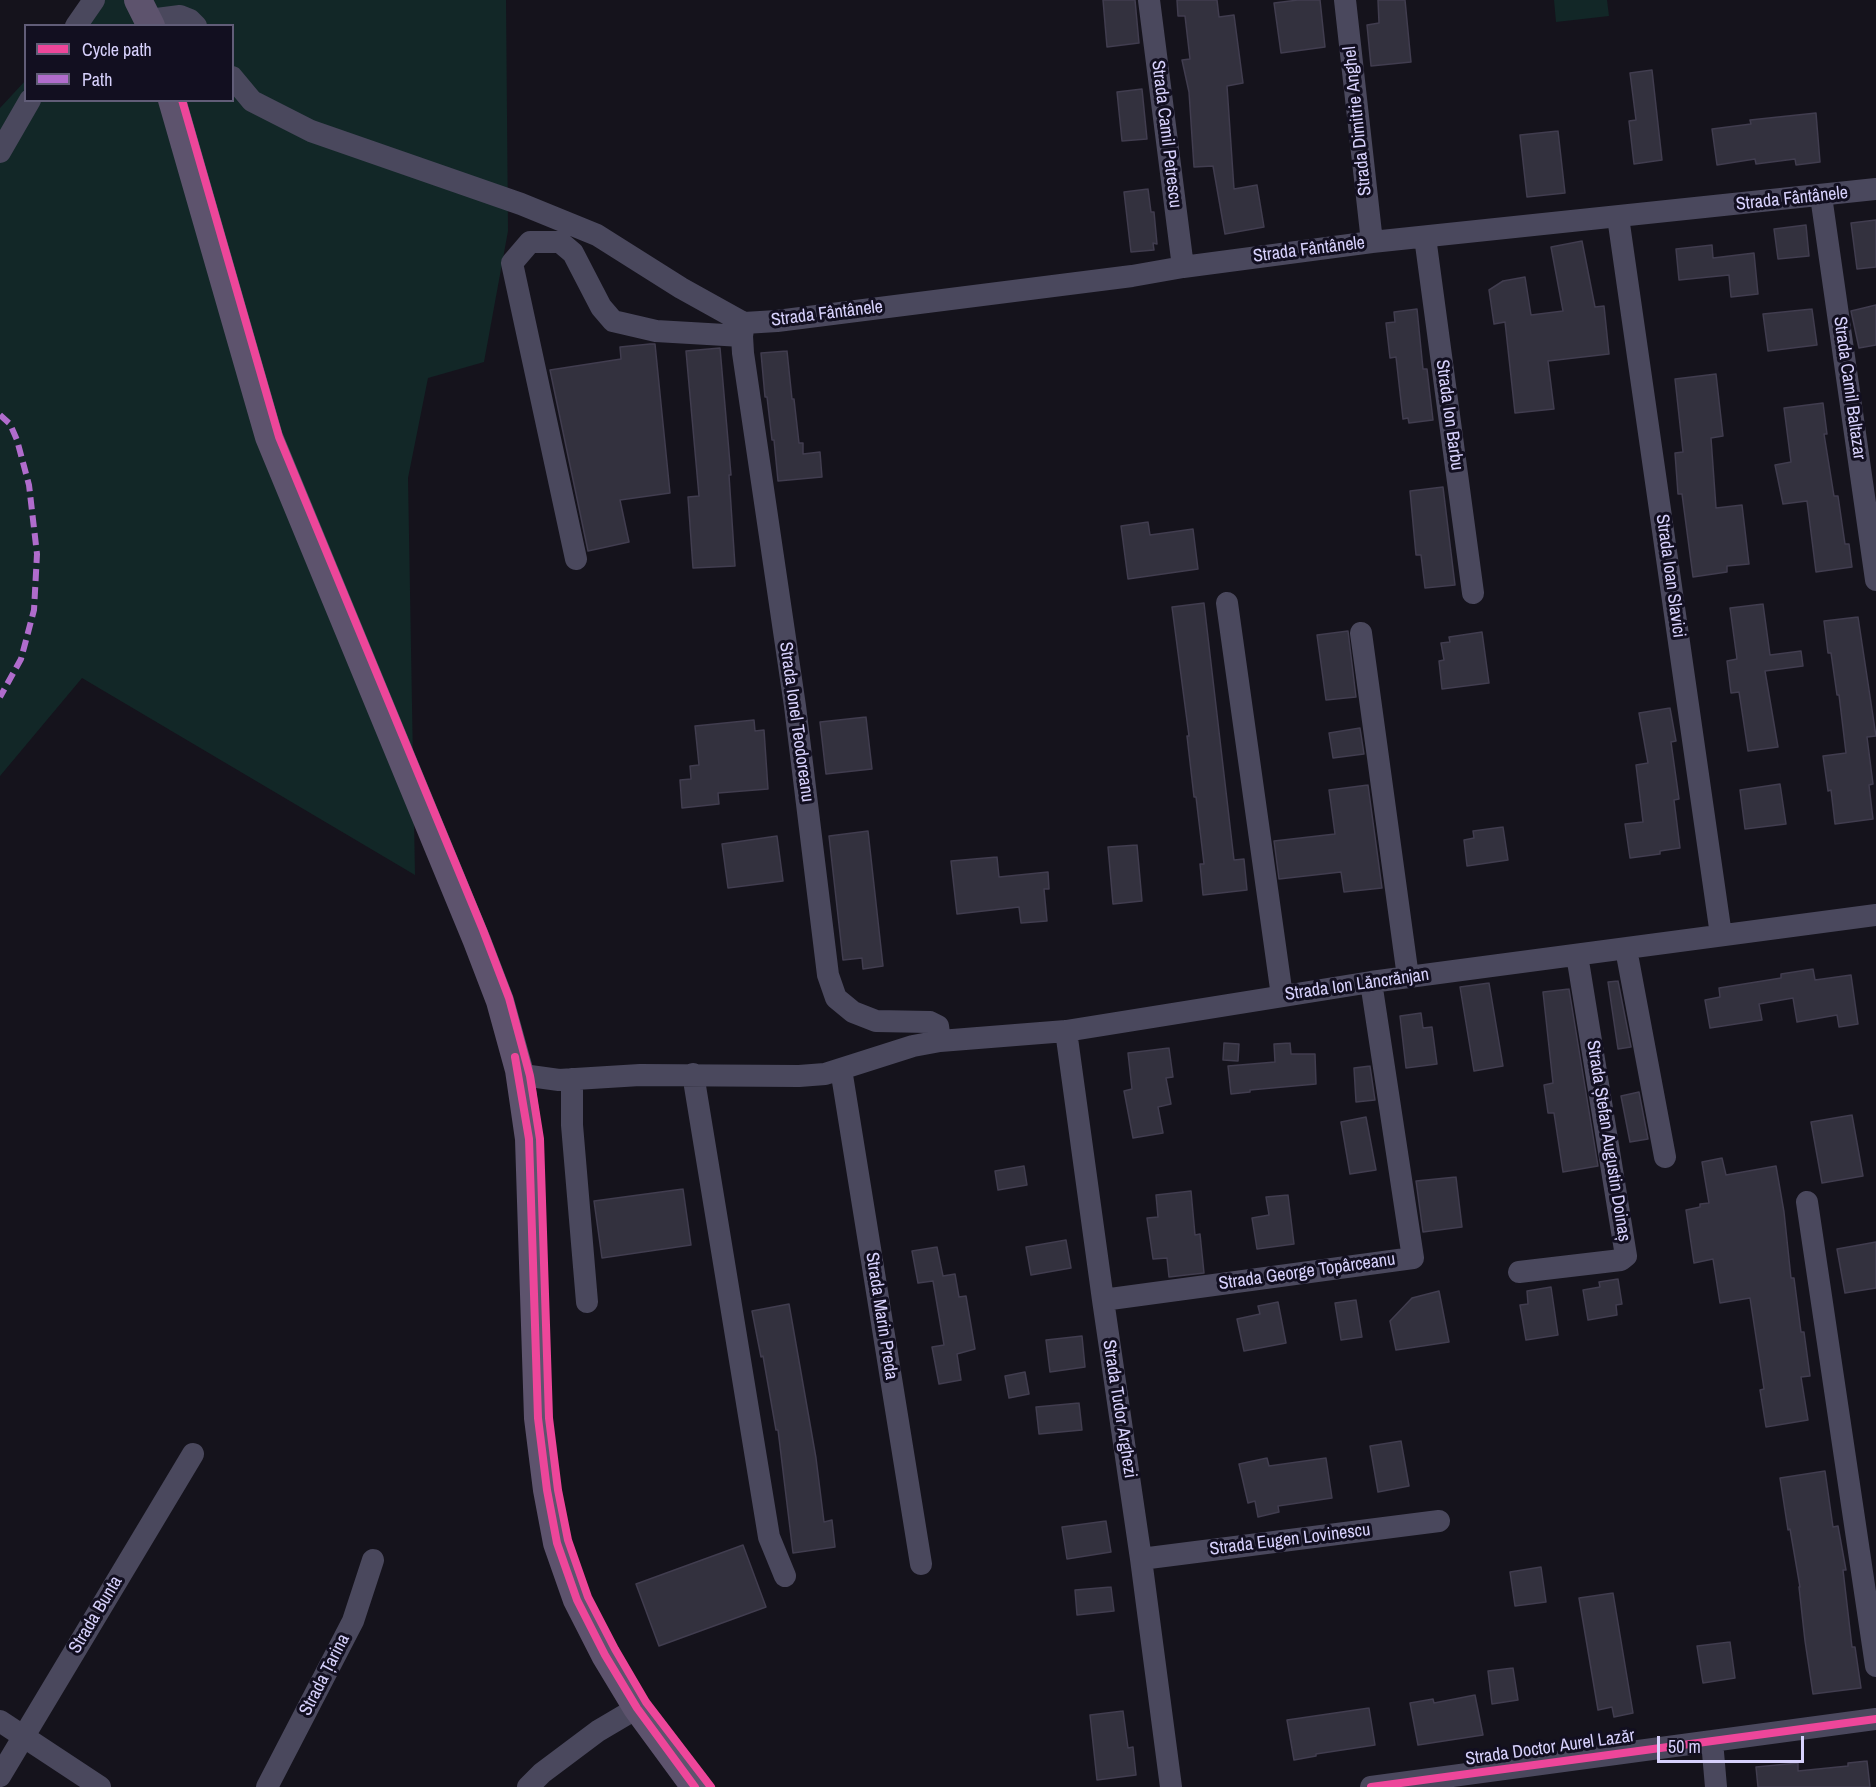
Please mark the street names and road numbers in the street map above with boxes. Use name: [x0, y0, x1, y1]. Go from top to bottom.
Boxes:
street label: Strada Dimitrie Anghel: [1339, 45, 1377, 197]
street label: Strada Camil Petrescu: [1146, 59, 1186, 209]
street label: Strada Fântânele: [1735, 182, 1849, 216]
street label: Strada Fântânele: [1252, 232, 1366, 268]
street label: Strada Fântânele: [770, 296, 884, 332]
street label: Strada Camil Baltazar: [1828, 315, 1870, 461]
street label: Strada Ion Barbu: [1431, 358, 1467, 472]
street label: Strada Ioan Slavici: [1651, 513, 1689, 639]
street label: Strada Ionel Teodoreanu: [774, 640, 818, 804]
street label: Strada Ion Lăncrănjan: [1284, 964, 1430, 1006]
street label: Strada Ștefan Augustin Doinaș: [1581, 1039, 1635, 1243]
street label: Strada George Topârceanu: [1217, 1249, 1397, 1295]
street label: Strada Marin Preda: [860, 1251, 902, 1381]
street label: Strada Tudor Arghezi: [1097, 1338, 1141, 1480]
street label: Strada Eugen Lovinescu: [1208, 1519, 1372, 1561]
street label: Strada Bunta: [65, 1573, 127, 1657]
street label: Strada Țarina: [295, 1630, 355, 1720]
street label: Strada Doctor Aurel Lazăr: [1464, 1725, 1636, 1771]

